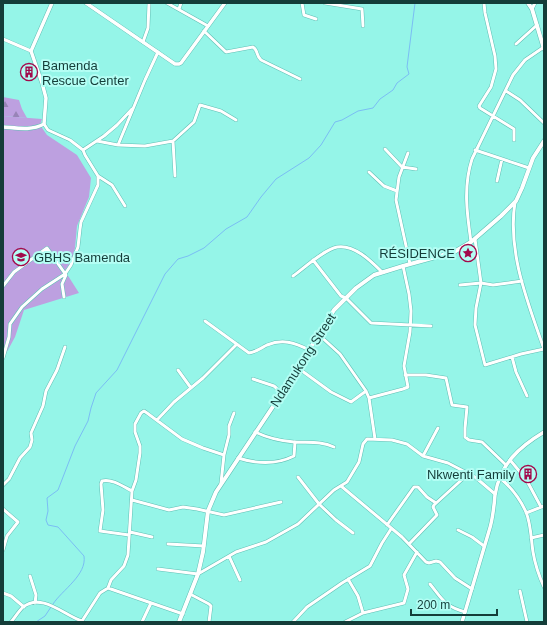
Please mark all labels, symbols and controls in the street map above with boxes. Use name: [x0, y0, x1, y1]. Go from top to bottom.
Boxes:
place label: Bamenda Rescue Center: [42, 58, 129, 88]
building icon: Bamenda Rescue Center: [19, 62, 39, 82]
place icon: RÉSIDENCE: [458, 243, 478, 263]
place label: RÉSIDENCE: [379, 246, 455, 261]
school or university icon: GBHS Bamenda: [11, 247, 31, 267]
place label: GBHS Bamenda: [34, 250, 131, 265]
street label: Ndamukong Street: [267, 310, 339, 410]
building icon: Nkwenti Family: [518, 464, 538, 484]
place label: Nkwenti Family: [427, 467, 515, 482]
scale bar: [411, 591, 497, 617]
text: 200 m: [417, 598, 450, 612]

